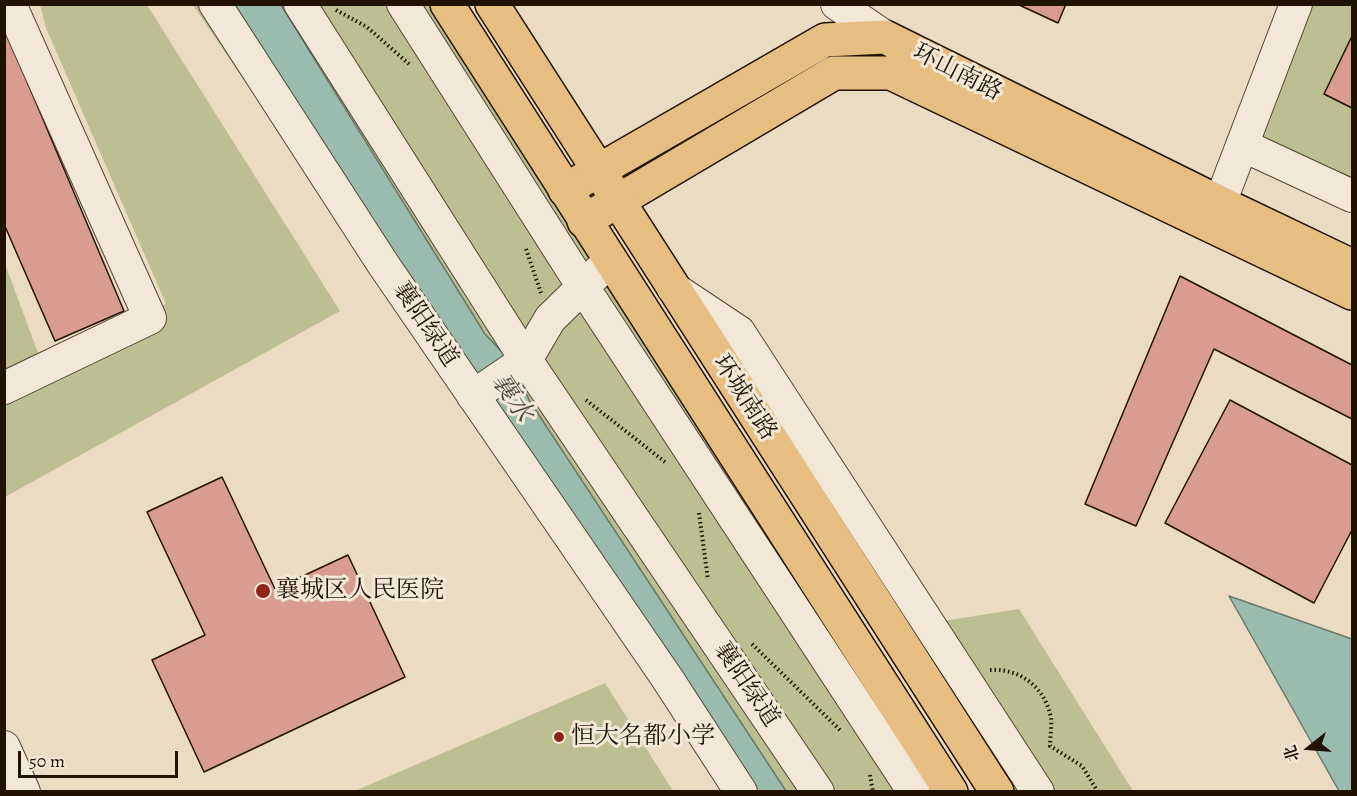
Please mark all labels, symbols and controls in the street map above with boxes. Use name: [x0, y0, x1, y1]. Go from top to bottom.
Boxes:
street label: 环山南路: [908, 38, 1006, 108]
street label: 襄阳绿道: [386, 277, 464, 373]
street label: 环城南路: [706, 350, 782, 446]
water label: 襄水: [484, 368, 538, 428]
place label: 襄城区人民医院: [276, 577, 444, 605]
marker: 襄城区人民医院: [254, 582, 272, 600]
street label: 襄阳绿道: [707, 637, 785, 733]
north arrow: [1279, 718, 1339, 778]
place label: 恒大名都小学: [571, 723, 715, 751]
marker: 恒大名都小学: [552, 730, 566, 744]
scale bar: [21, 739, 182, 777]
text: 北: [1279, 742, 1305, 764]
text: 50 m: [29, 749, 65, 773]

